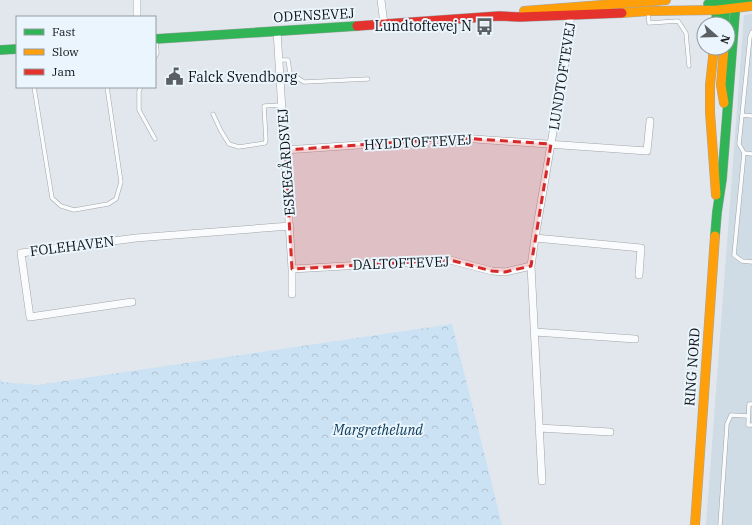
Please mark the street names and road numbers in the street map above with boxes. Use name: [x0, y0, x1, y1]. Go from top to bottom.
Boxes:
street label: ODENSEVEJ: [273, 4, 355, 26]
street label: LUNDTOFTEVEJ: [545, 21, 579, 131]
street label: ESKEGÅRDSVEJ: [272, 108, 299, 216]
street label: HYLDTOFTEVEJ: [363, 130, 473, 154]
street label: FOLEHAVEN: [29, 232, 115, 260]
street label: DALTOFTEVEJ: [352, 252, 450, 274]
street label: RING NORD: [680, 327, 704, 407]

